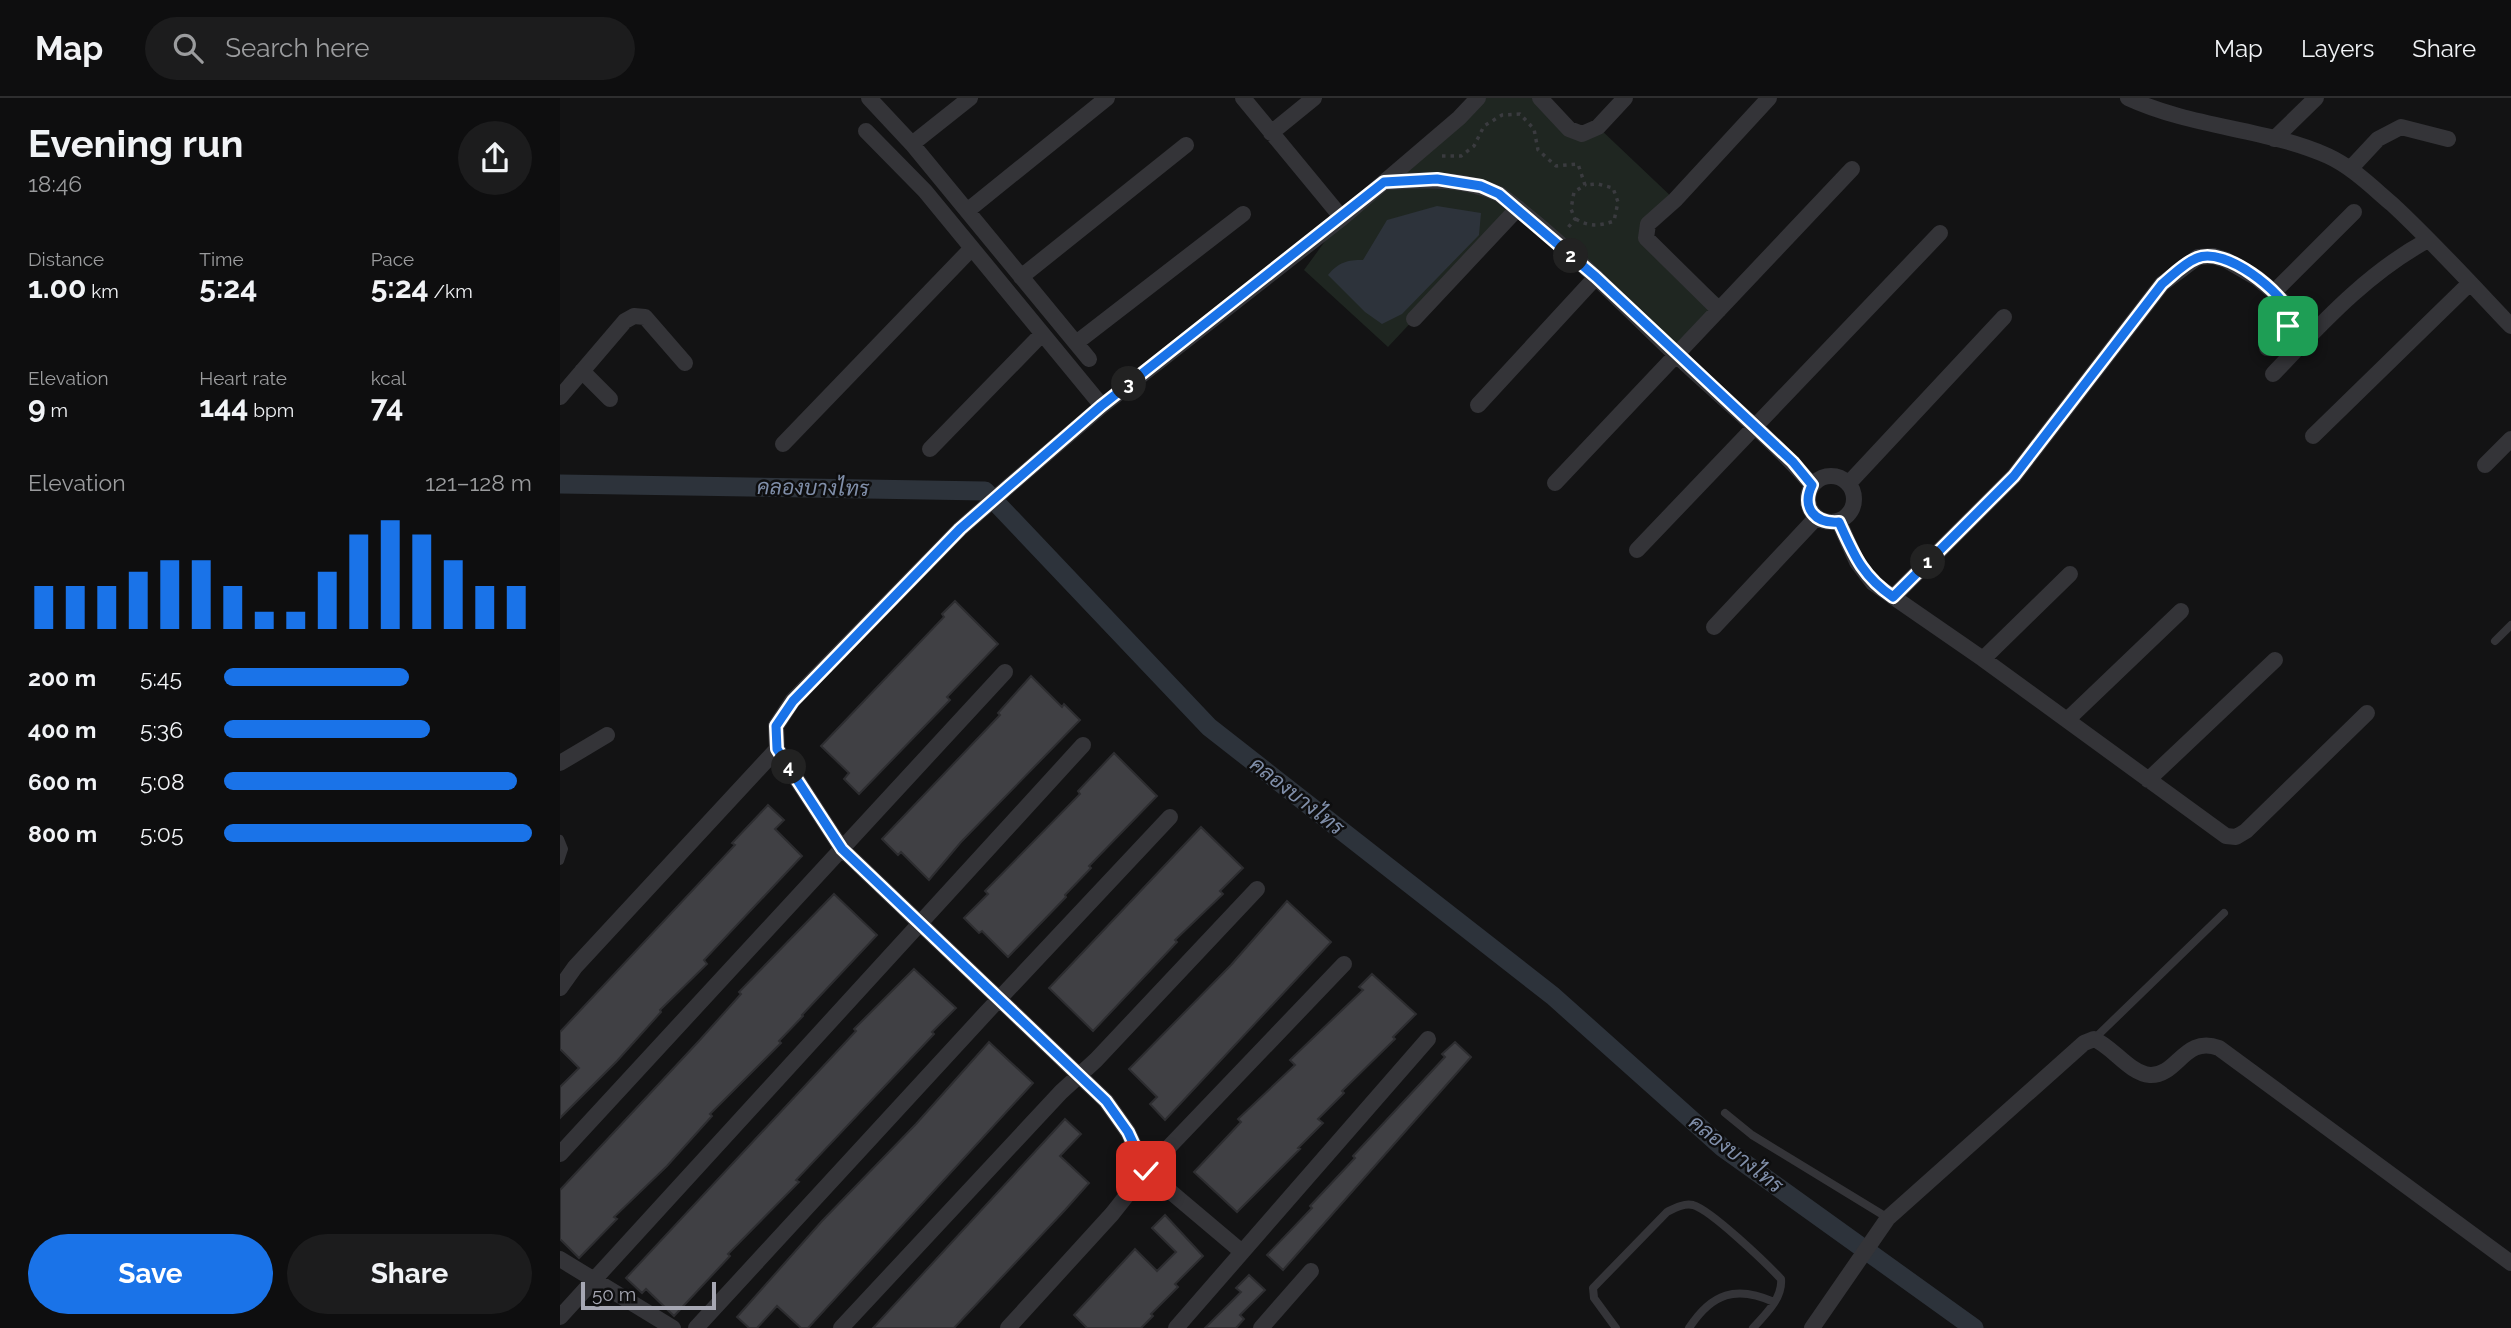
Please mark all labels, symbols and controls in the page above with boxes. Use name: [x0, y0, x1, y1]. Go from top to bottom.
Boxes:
search box: [145, 17, 635, 80]
text: Map: [35, 29, 103, 68]
icon: search: [169, 29, 207, 67]
text: Search here: [225, 33, 370, 63]
text: Map: [2214, 34, 2263, 63]
text: Layers: [2301, 34, 2374, 63]
text: Share: [2412, 34, 2476, 63]
text: Evening run: [28, 121, 243, 166]
button: share: [458, 121, 532, 195]
text: 18:46: [28, 170, 82, 197]
pin: 2: [1553, 238, 1588, 274]
text: 2: [1565, 244, 1576, 266]
text: Distance: [28, 248, 104, 270]
text: Time: [199, 248, 244, 270]
text: Pace: [371, 248, 414, 270]
text: 1.00: [28, 270, 86, 305]
text: 5:24: [199, 270, 257, 305]
text: 5:24: [371, 270, 429, 305]
text: km: [86, 280, 119, 302]
text: /km: [429, 280, 473, 302]
pin: [2258, 296, 2318, 356]
icon: arrive: [2269, 307, 2307, 345]
pin: 3: [1112, 366, 1146, 402]
text: Elevation: [28, 367, 109, 389]
text: Heart rate: [199, 367, 287, 389]
text: kcal: [371, 367, 406, 389]
text: 3: [1123, 372, 1134, 394]
text: 9: [28, 389, 46, 424]
text: 144: [199, 389, 248, 424]
text: 74: [371, 389, 403, 424]
text: m: [46, 399, 68, 421]
text: bpm: [248, 399, 294, 421]
text: Elevation: [28, 469, 126, 496]
text: 121–128 m: [425, 469, 532, 496]
water label: คลองบางไทร: [757, 474, 870, 501]
pin: 1: [1910, 545, 1946, 580]
text: 1: [1923, 550, 1932, 572]
text: 200 m: [28, 664, 96, 691]
text: 5:45: [140, 664, 182, 691]
text: 400 m: [28, 716, 96, 743]
text: 5:36: [140, 716, 183, 743]
pin: 4: [772, 750, 806, 784]
water label: คลองบางไทร: [1245, 751, 1350, 840]
text: 4: [783, 755, 794, 777]
text: 600 m: [28, 768, 97, 795]
text: 5:08: [140, 768, 185, 795]
text: 800 m: [28, 820, 97, 847]
text: 5:05: [140, 820, 183, 847]
water label: คลองบางไทร: [1684, 1109, 1789, 1198]
pin: [1116, 1141, 1176, 1201]
icon: check: [1127, 1152, 1165, 1190]
button: Save: [28, 1234, 273, 1314]
button: Share: [287, 1234, 532, 1314]
scale bar: [581, 1279, 716, 1311]
text: 50 m: [592, 1283, 636, 1305]

